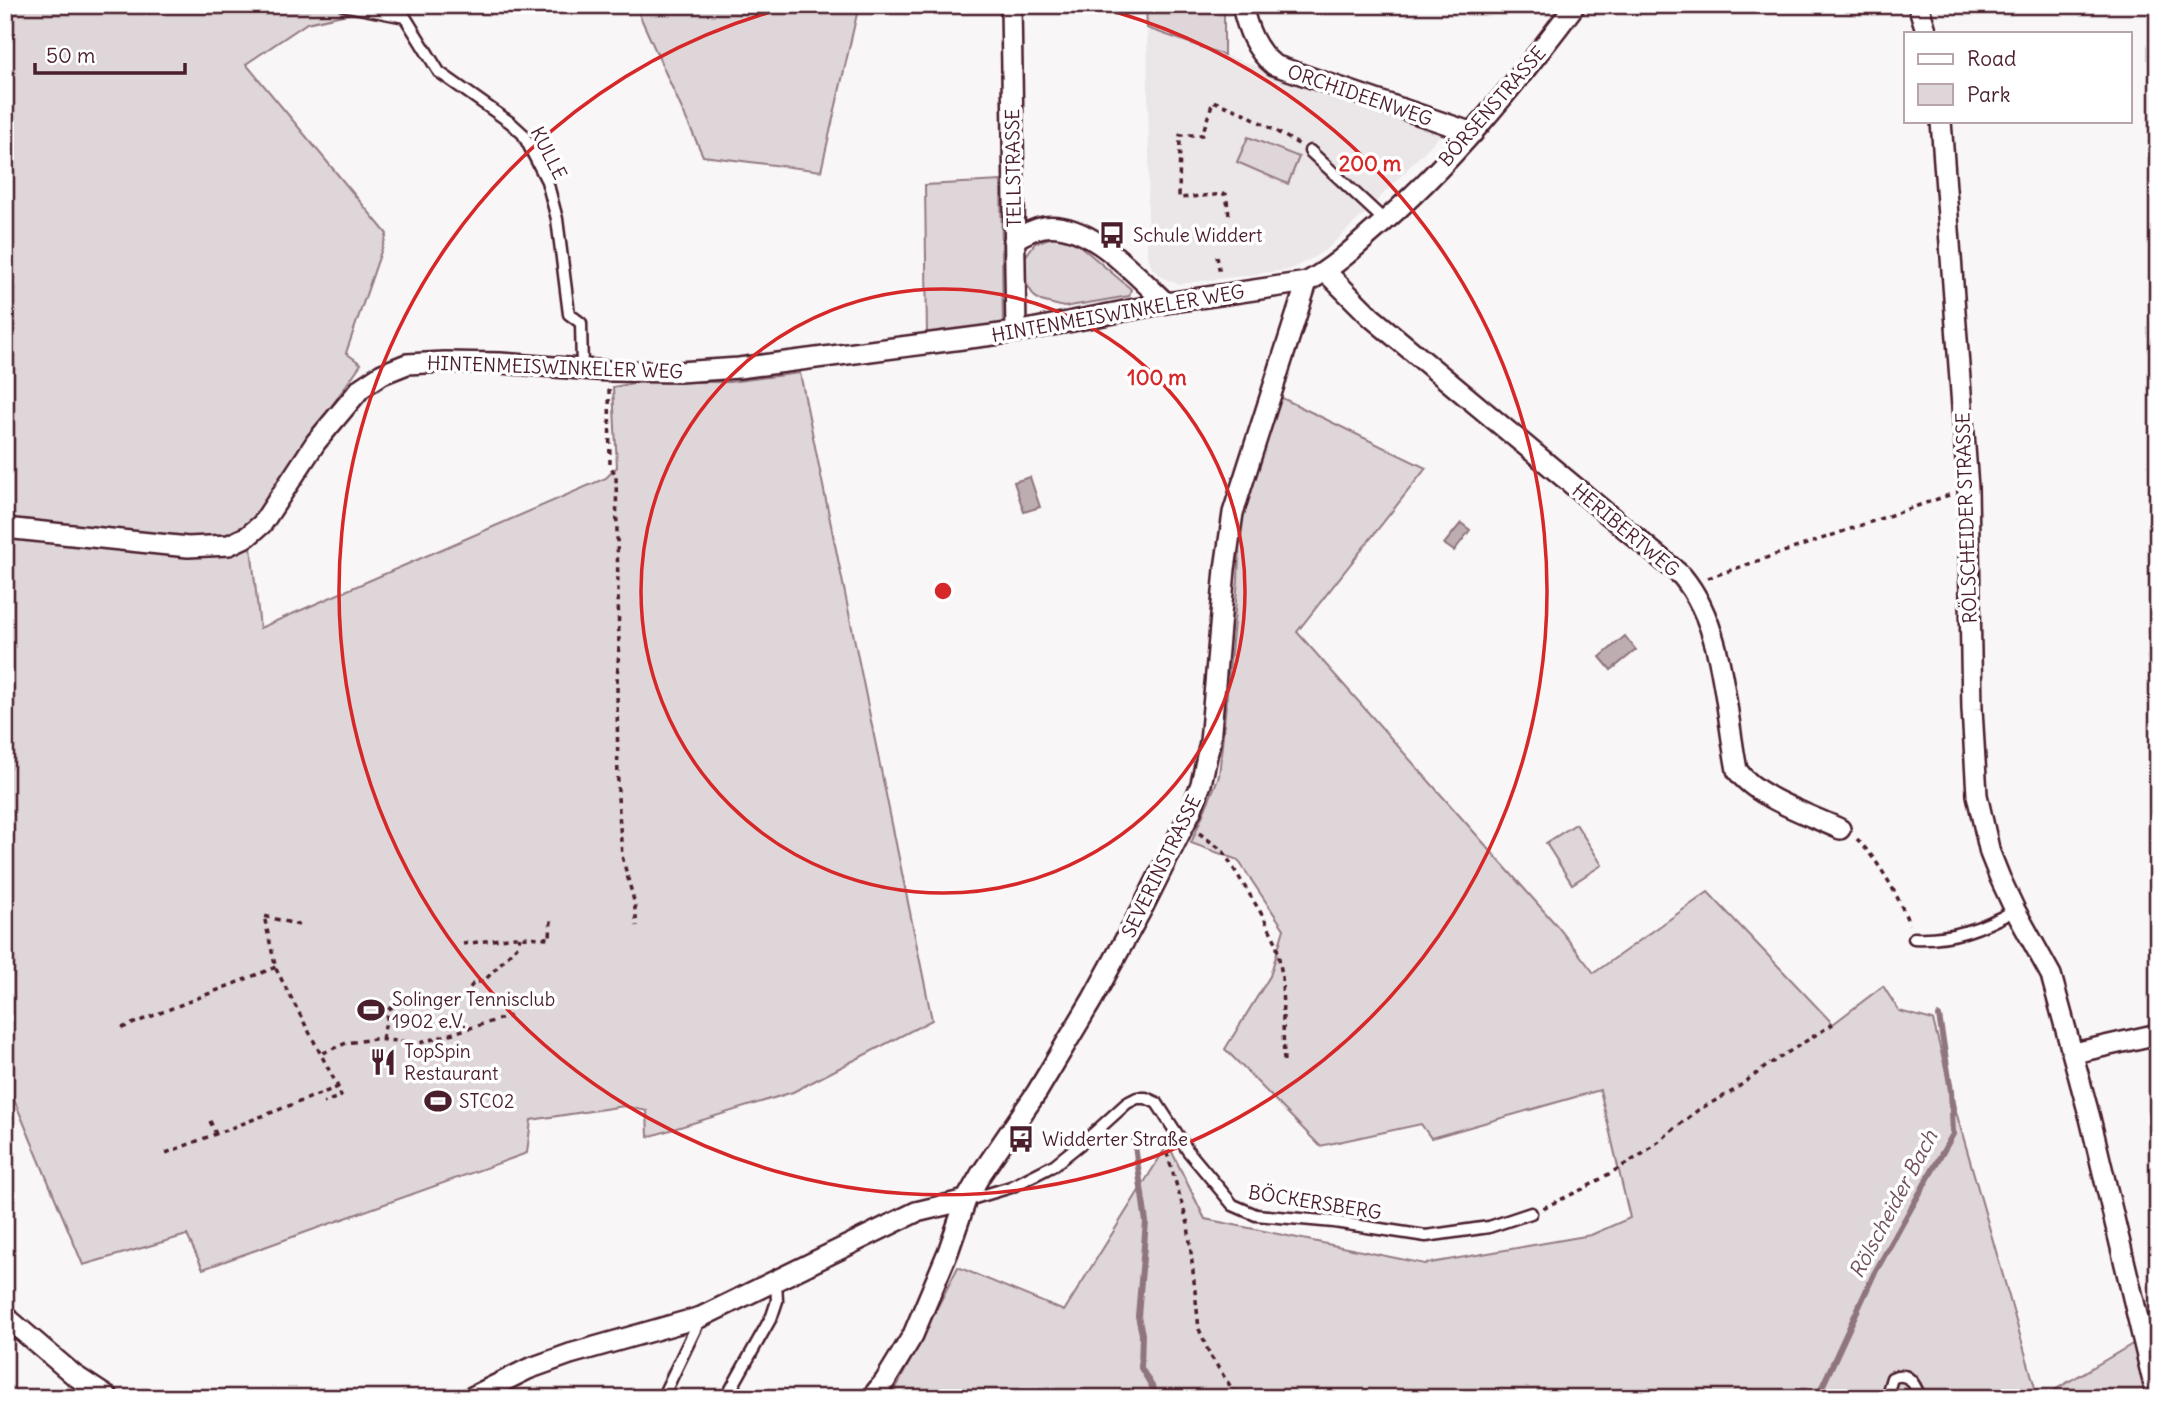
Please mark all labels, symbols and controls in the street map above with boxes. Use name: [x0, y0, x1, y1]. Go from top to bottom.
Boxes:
scale bar: [35, 32, 186, 76]
legend: [1904, 32, 2132, 122]
street label: BÖRSENSTRASSE: [1433, 41, 1551, 171]
text: 50 m: [46, 42, 95, 69]
text: Road: [1967, 45, 2016, 72]
street label: ORCHIDEENWEG: [1284, 59, 1436, 131]
text: Park: [1967, 81, 2010, 108]
street label: TELLSTRASSE: [1000, 108, 1026, 228]
street label: KULLE: [525, 122, 573, 184]
text: 200 m: [1339, 150, 1402, 177]
bus stop icon: Schule Widdert: [1097, 220, 1127, 250]
place label: Schule Widdert: [1133, 223, 1262, 247]
street label: HINTENMEISWINKELER WEG: [990, 279, 1246, 347]
street label: HINTENMEISWINKELER WEG: [427, 351, 683, 383]
text: 100 m: [1127, 364, 1187, 391]
street label: RÖLSCHEIDER STRASSE: [1950, 412, 1982, 624]
street label: HERIBERTWEG: [1568, 478, 1684, 582]
centre of rings: [931, 579, 955, 603]
street label: SEVERINSTRASSE: [1116, 791, 1206, 941]
place label: Solinger Tennisclub 1902 e.V.: [392, 987, 555, 1033]
sports icon: Solinger Tennisclub 1902 e.V.: [356, 995, 386, 1025]
place label: TopSpin Restaurant: [404, 1039, 498, 1085]
restaurant icon: TopSpin Restaurant: [368, 1047, 398, 1077]
sports icon: STC02: [423, 1086, 453, 1116]
place label: STC02: [459, 1089, 514, 1113]
bus stop icon: Widderter Straße: [1006, 1124, 1036, 1154]
water label: Rölscheider Bach: [1843, 1125, 1944, 1283]
place label: Widderter Straße: [1042, 1127, 1188, 1151]
street label: BÖCKERSBERG: [1247, 1180, 1383, 1224]

